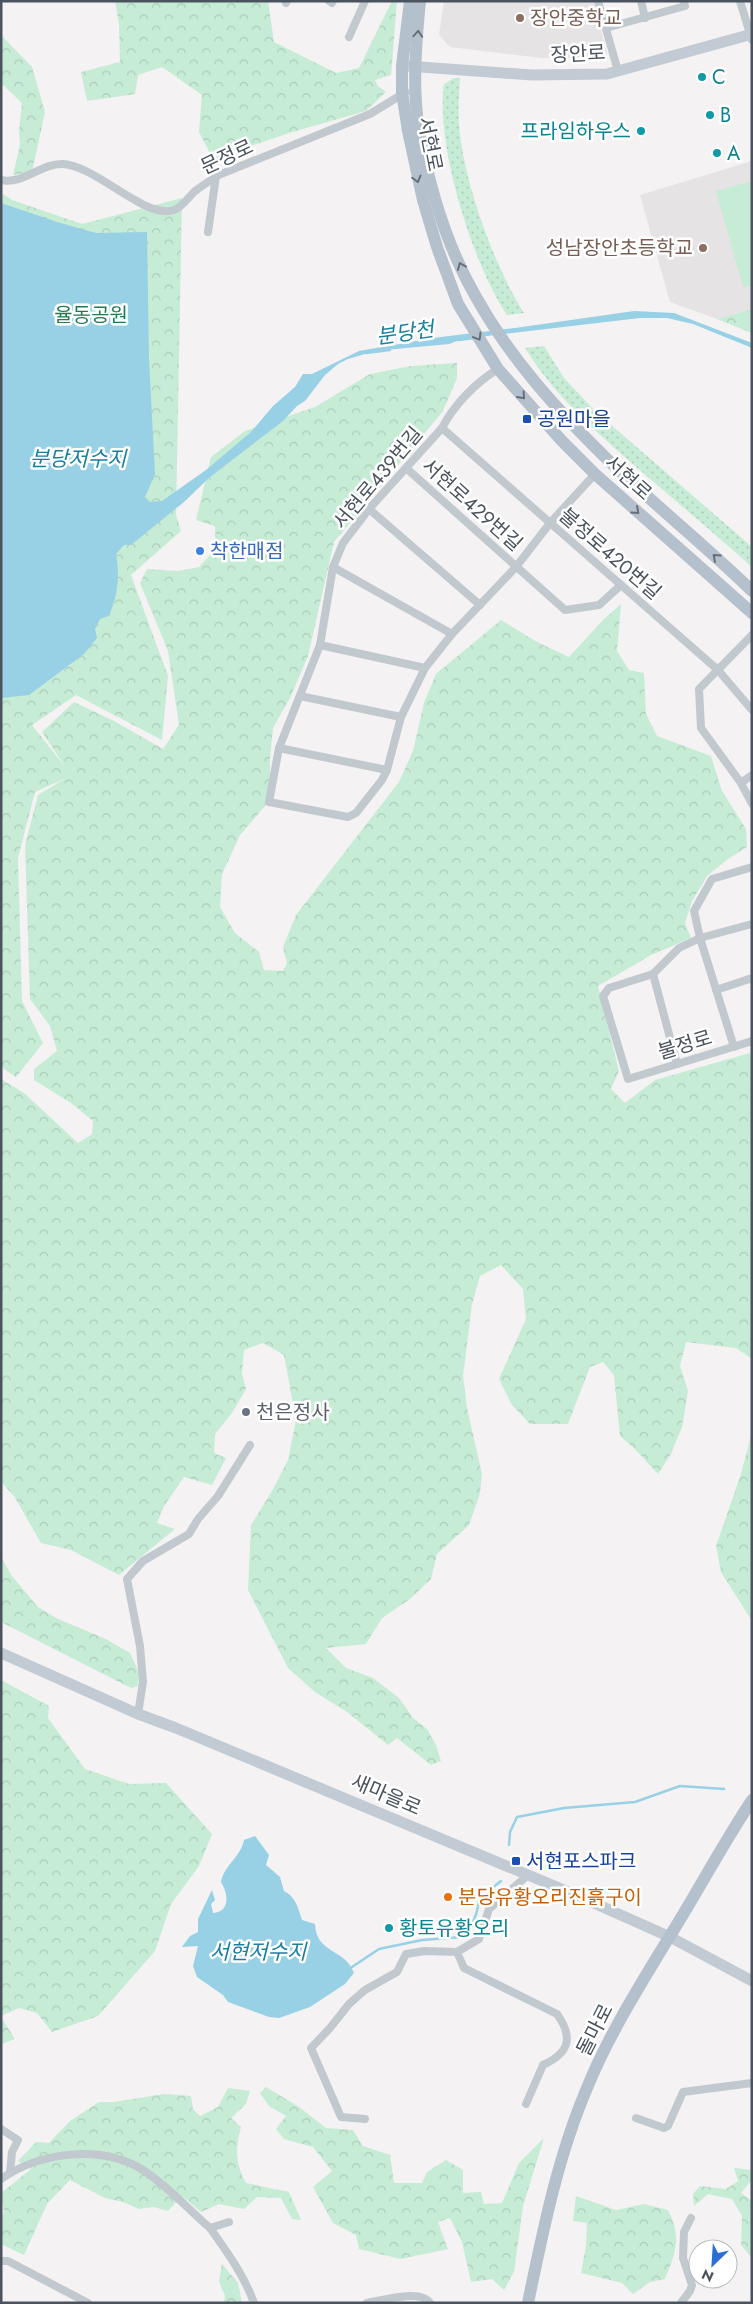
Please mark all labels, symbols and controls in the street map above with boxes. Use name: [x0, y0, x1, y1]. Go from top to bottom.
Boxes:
place label: 장안중학교: [530, 4, 622, 33]
marker: 장안중학교: [514, 12, 526, 24]
one-way arrow: [412, 30, 423, 38]
street label: 장안로: [550, 38, 606, 70]
place label: C: [712, 63, 726, 92]
marker: C: [696, 71, 708, 83]
place label: B: [720, 101, 731, 130]
marker: B: [704, 109, 716, 121]
street label: 서현로: [410, 114, 450, 174]
place label: 프라임하우스: [521, 117, 631, 146]
marker: 프라임하우스: [635, 125, 647, 137]
street label: 문정로: [196, 132, 258, 182]
place label: A: [727, 139, 741, 168]
marker: A: [711, 147, 723, 159]
one-way arrow: [411, 174, 422, 183]
place label: 성남장안초등학교: [546, 234, 693, 263]
marker: 성남장안초등학교: [697, 242, 709, 254]
one-way arrow: [456, 262, 467, 271]
park label: 율동공원: [54, 301, 128, 330]
water label: 분당천: [374, 314, 438, 352]
one-way arrow: [471, 332, 481, 341]
one-way arrow: [516, 390, 525, 399]
place label: 공원마을: [537, 405, 611, 434]
marker: 공원마을: [521, 413, 533, 425]
street label: 서현로439번길: [326, 420, 430, 536]
water label: 분당저수지: [30, 444, 128, 474]
street label: 서현로: [598, 449, 658, 507]
street label: 서현로429번길: [415, 452, 529, 558]
street label: 불정로420번길: [553, 501, 667, 607]
one-way arrow: [631, 505, 640, 514]
place label: 착한매점: [210, 537, 284, 566]
marker: 착한매점: [194, 545, 206, 557]
one-way arrow: [713, 554, 722, 563]
street label: 불정로: [654, 1023, 716, 1067]
place label: 천은정사: [256, 1398, 330, 1427]
marker: 천은정사: [240, 1406, 252, 1418]
street label: 새마을로: [346, 1767, 426, 1823]
place label: 서현포스파크: [526, 1847, 636, 1876]
marker: 서현포스파크: [510, 1855, 522, 1867]
place label: 분당유황오리진흙구이: [458, 1883, 642, 1912]
marker: 분당유황오리진흙구이: [442, 1891, 454, 1903]
place label: 황토유황오리: [399, 1914, 509, 1943]
marker: 황토유황오리: [383, 1922, 395, 1934]
water label: 서현저수지: [210, 1937, 308, 1967]
street label: 돌마로: [570, 1999, 620, 2061]
north arrow: [688, 2239, 738, 2289]
text: N: [698, 2264, 717, 2287]

